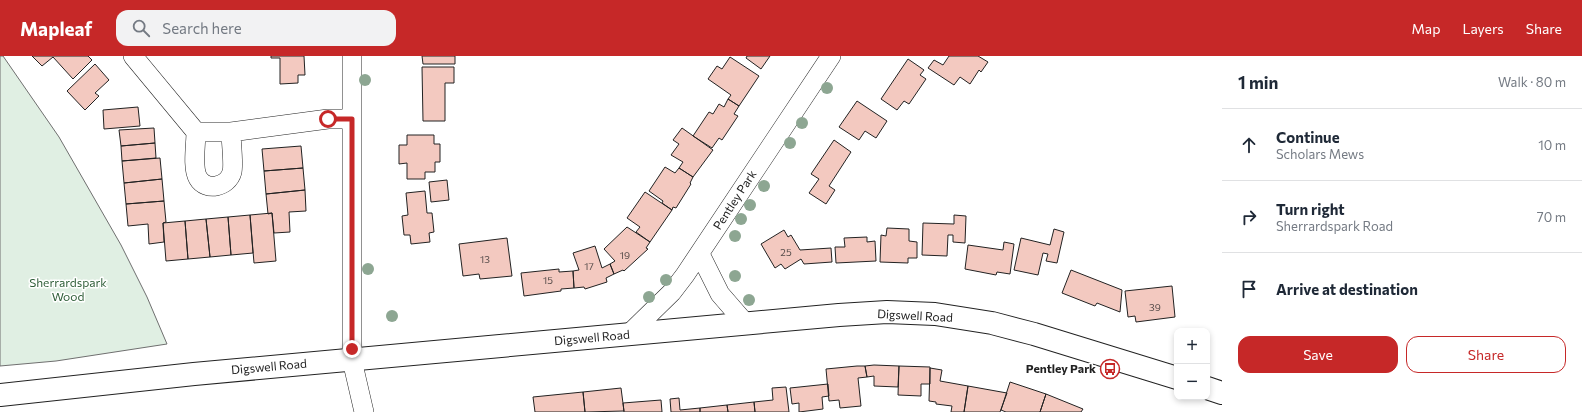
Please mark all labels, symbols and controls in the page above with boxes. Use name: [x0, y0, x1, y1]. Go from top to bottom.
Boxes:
search box: [116, 10, 396, 46]
text: Mapleaf: [20, 17, 92, 40]
icon: search: [130, 17, 152, 39]
text: Search here: [162, 19, 242, 37]
text: Map: [1412, 20, 1440, 37]
text: Layers: [1462, 20, 1504, 37]
text: Share: [1526, 20, 1562, 37]
text: 1 min: [1238, 72, 1278, 93]
text: Walk · 80 m: [1498, 74, 1566, 90]
route start: [319, 110, 337, 128]
text: Continue: [1276, 128, 1340, 146]
icon: ahead: [1238, 134, 1260, 156]
text: 10 m: [1538, 137, 1566, 153]
text: Scholars Mews: [1276, 146, 1364, 162]
street label: Pentley Park: [710, 167, 759, 232]
text: Turn right: [1276, 200, 1345, 218]
icon: right: [1238, 206, 1260, 228]
text: 70 m: [1537, 209, 1566, 225]
text: Sherrardspark Road: [1276, 218, 1393, 234]
house number: 25: [780, 246, 792, 258]
house number: 19: [620, 249, 630, 261]
house number: 13: [480, 253, 490, 265]
house number: 17: [584, 260, 594, 272]
house number: 15: [543, 274, 553, 286]
park label: Sherrardspark Wood: [29, 275, 107, 303]
icon: arrive: [1238, 278, 1260, 300]
text: Arrive at destination: [1276, 280, 1418, 298]
house number: 39: [1149, 301, 1161, 313]
street label: Digswell Road: [877, 306, 953, 324]
street label: Digswell Road: [553, 327, 630, 347]
map controls: [1174, 328, 1210, 400]
button: +: [1174, 328, 1210, 364]
button: Save: [1238, 336, 1398, 373]
button: Share: [1406, 336, 1566, 373]
route end: [343, 340, 361, 358]
street label: Digswell Road: [230, 356, 307, 376]
bus stop icon: Pentley Park: [1099, 358, 1121, 380]
place label: Pentley Park: [1026, 361, 1096, 375]
button: −: [1174, 364, 1210, 400]

